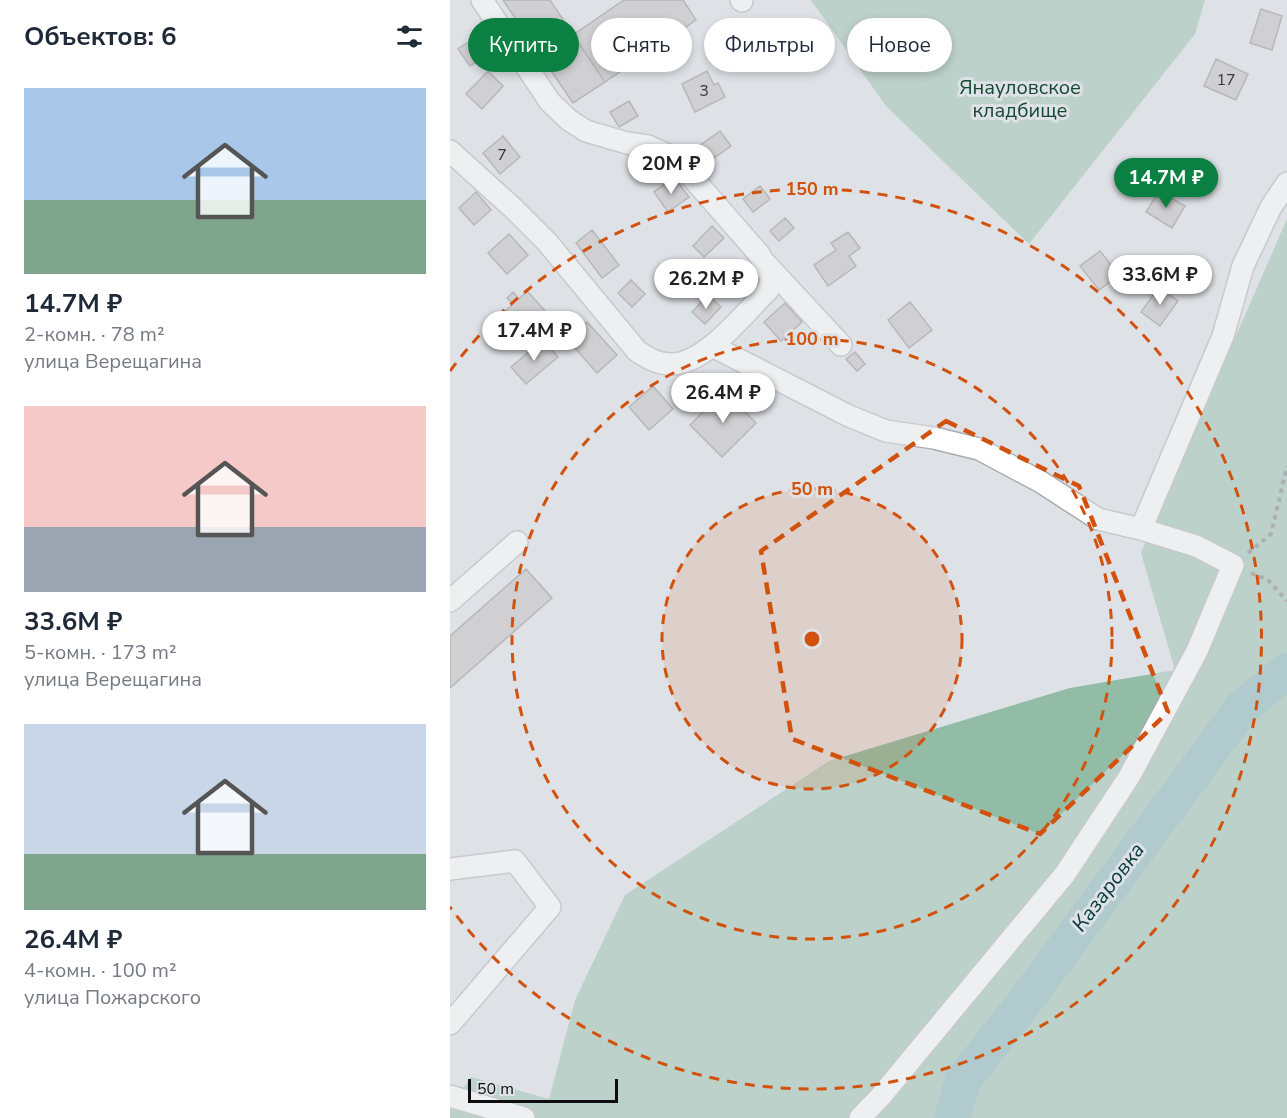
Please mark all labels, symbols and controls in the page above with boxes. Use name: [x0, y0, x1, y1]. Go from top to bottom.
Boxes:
chip: Купить: [468, 18, 579, 72]
chip: Снять: [591, 18, 692, 72]
chip: Фильтры: [704, 18, 835, 72]
chip: Новое: [847, 18, 952, 72]
text: Объектов: 6: [24, 19, 177, 54]
icon: filters: [393, 20, 426, 53]
house number: 17: [1216, 69, 1236, 91]
park label: Янауловское кладбище: [959, 74, 1081, 124]
house number: 3: [699, 80, 709, 102]
icon: home: [171, 127, 279, 235]
house number: 7: [497, 144, 507, 166]
pin: 20M ₽: [629, 144, 713, 195]
text: 20M ₽: [642, 150, 700, 177]
pin: 14.7M ₽: [1111, 158, 1221, 209]
text: 14.7M ₽: [1128, 164, 1204, 191]
text: 150 m: [785, 177, 839, 201]
pin: 33.6M ₽: [1105, 255, 1215, 306]
pin: 26.2M ₽: [651, 259, 761, 310]
text: 33.6M ₽: [1122, 261, 1198, 288]
text: 26.2M ₽: [668, 265, 744, 292]
text: 14.7M ₽: [24, 286, 122, 321]
pin: 17.4M ₽: [479, 311, 589, 362]
text: 17.4M ₽: [496, 317, 572, 344]
text: 2-комн. · 78 m²: [24, 321, 165, 348]
text: 100 m: [785, 327, 839, 351]
text: улица Верещагина: [24, 348, 202, 375]
pin: 26.4M ₽: [668, 373, 778, 424]
text: 26.4M ₽: [685, 379, 761, 406]
icon: home: [171, 445, 279, 553]
text: 50 m: [791, 477, 833, 501]
text: 33.6M ₽: [24, 604, 122, 639]
centre of rings: [802, 629, 822, 649]
text: 5-комн. · 173 m²: [24, 639, 177, 666]
text: улица Верещагина: [24, 666, 202, 693]
icon: home: [171, 763, 279, 871]
water label: Казаровка: [1065, 837, 1151, 937]
text: 26.4M ₽: [24, 922, 122, 957]
text: 4-комн. · 100 m²: [24, 957, 177, 984]
text: улица Пожарского: [24, 984, 201, 1011]
scale bar: [468, 1076, 618, 1104]
text: 50 m: [477, 1078, 514, 1100]

